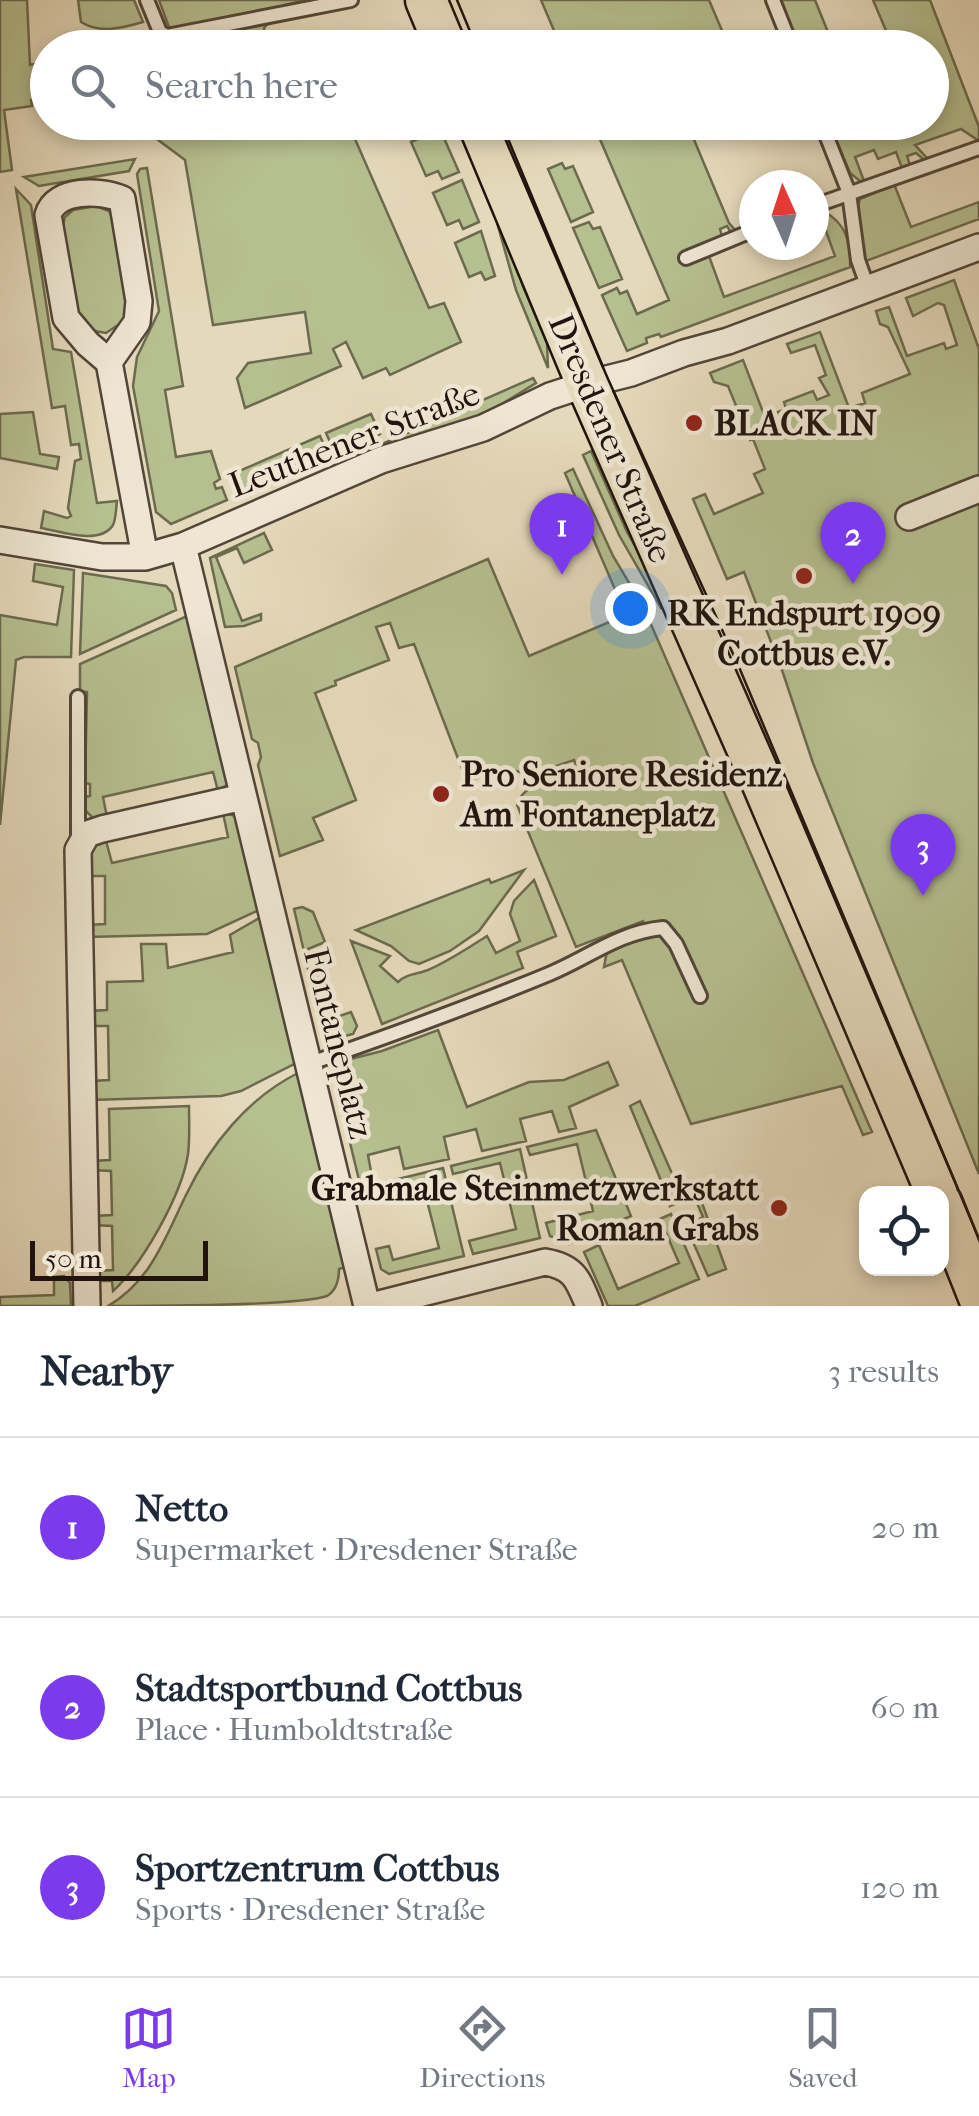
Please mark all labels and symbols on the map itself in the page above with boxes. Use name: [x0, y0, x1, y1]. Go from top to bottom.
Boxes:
north arrow: [739, 170, 829, 260]
street label: Dresdener Straße: [540, 308, 681, 569]
street label: Leuthener Straße: [223, 373, 485, 506]
place label: BLACK IN: [714, 403, 877, 444]
marker: BLACK IN: [683, 412, 705, 434]
pin: 1: [530, 492, 594, 575]
pin: 2: [820, 502, 886, 584]
marker: RK Endspurt 1909 Cottbus e.V.: [793, 565, 815, 587]
your location: [605, 583, 656, 634]
place label: RK Endspurt 1909 Cottbus e.V.: [667, 593, 941, 674]
place label: Pro Seniore Residenz Am Fontaneplatz: [459, 754, 783, 835]
marker: Pro Seniore Residenz Am Fontaneplatz: [430, 783, 452, 805]
pin: 3: [890, 814, 956, 896]
street label: Fontaneplatz: [295, 944, 382, 1143]
place label: Grabmale Steinmetzwerkstatt Roman Grabs: [311, 1168, 759, 1249]
marker: Grabmale Steinmetzwerkstatt Roman Grabs: [768, 1197, 790, 1219]
scale bar: [30, 1236, 208, 1280]

